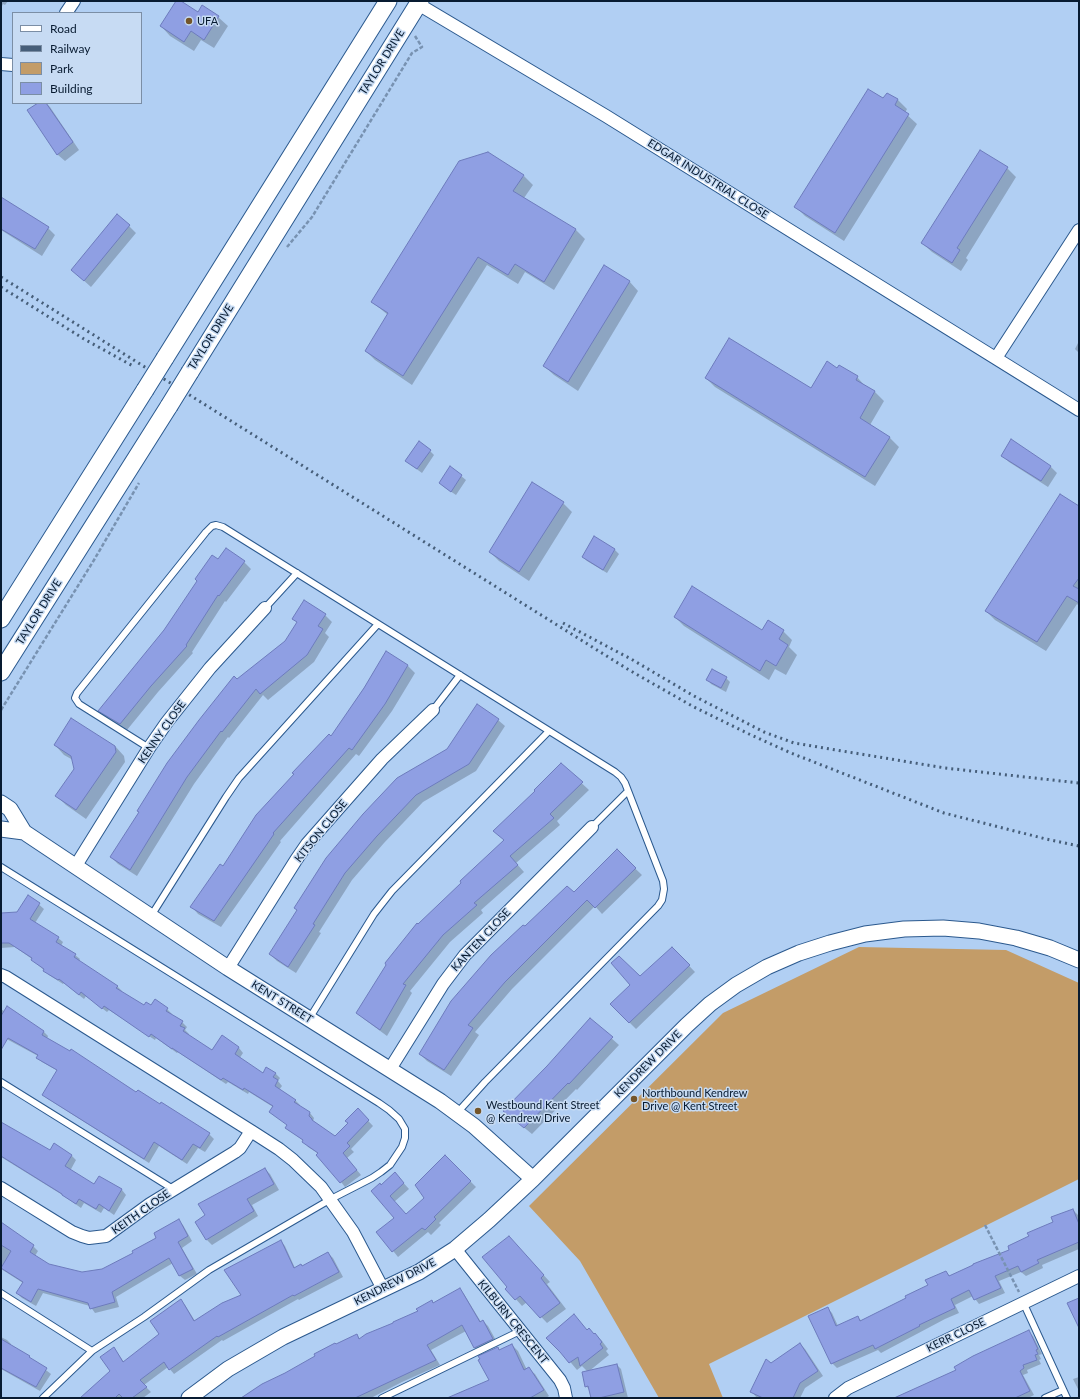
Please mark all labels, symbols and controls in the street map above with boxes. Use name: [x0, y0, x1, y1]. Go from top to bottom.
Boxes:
legend: [12, 12, 142, 104]
place label: UFA: [197, 14, 218, 28]
marker: UFA: [184, 16, 194, 26]
text: Road: [50, 21, 77, 36]
street label: TAYLOR DRIVE: [356, 27, 408, 97]
text: Railway: [50, 41, 90, 56]
text: Park: [50, 61, 73, 76]
text: Building: [50, 81, 93, 96]
street label: EDGAR INDUSTRIAL CLOSE: [645, 136, 771, 222]
street label: TAYLOR DRIVE: [185, 302, 237, 372]
street label: TAYLOR DRIVE: [13, 577, 65, 647]
street label: KENNY CLOSE: [135, 698, 189, 766]
street label: KITSON CLOSE: [292, 797, 350, 865]
street label: KANTEN CLOSE: [449, 906, 513, 974]
street label: KENT STREET: [249, 978, 315, 1026]
street label: KENDREW DRIVE: [612, 1028, 684, 1100]
place label: Northbound Kendrew Drive @ Kent Street: [642, 1086, 747, 1112]
marker: Northbound Kendrew Drive @ Kent Street: [629, 1094, 639, 1104]
place label: Westbound Kent Street @ Kendrew Drive: [486, 1098, 599, 1124]
marker: Westbound Kent Street @ Kendrew Drive: [473, 1106, 483, 1116]
street label: KEITH CLOSE: [109, 1187, 173, 1237]
street label: KENDREW DRIVE: [352, 1256, 438, 1308]
street label: KILBURN CRESCENT: [475, 1277, 551, 1367]
street label: KERR CLOSE: [924, 1315, 988, 1355]

